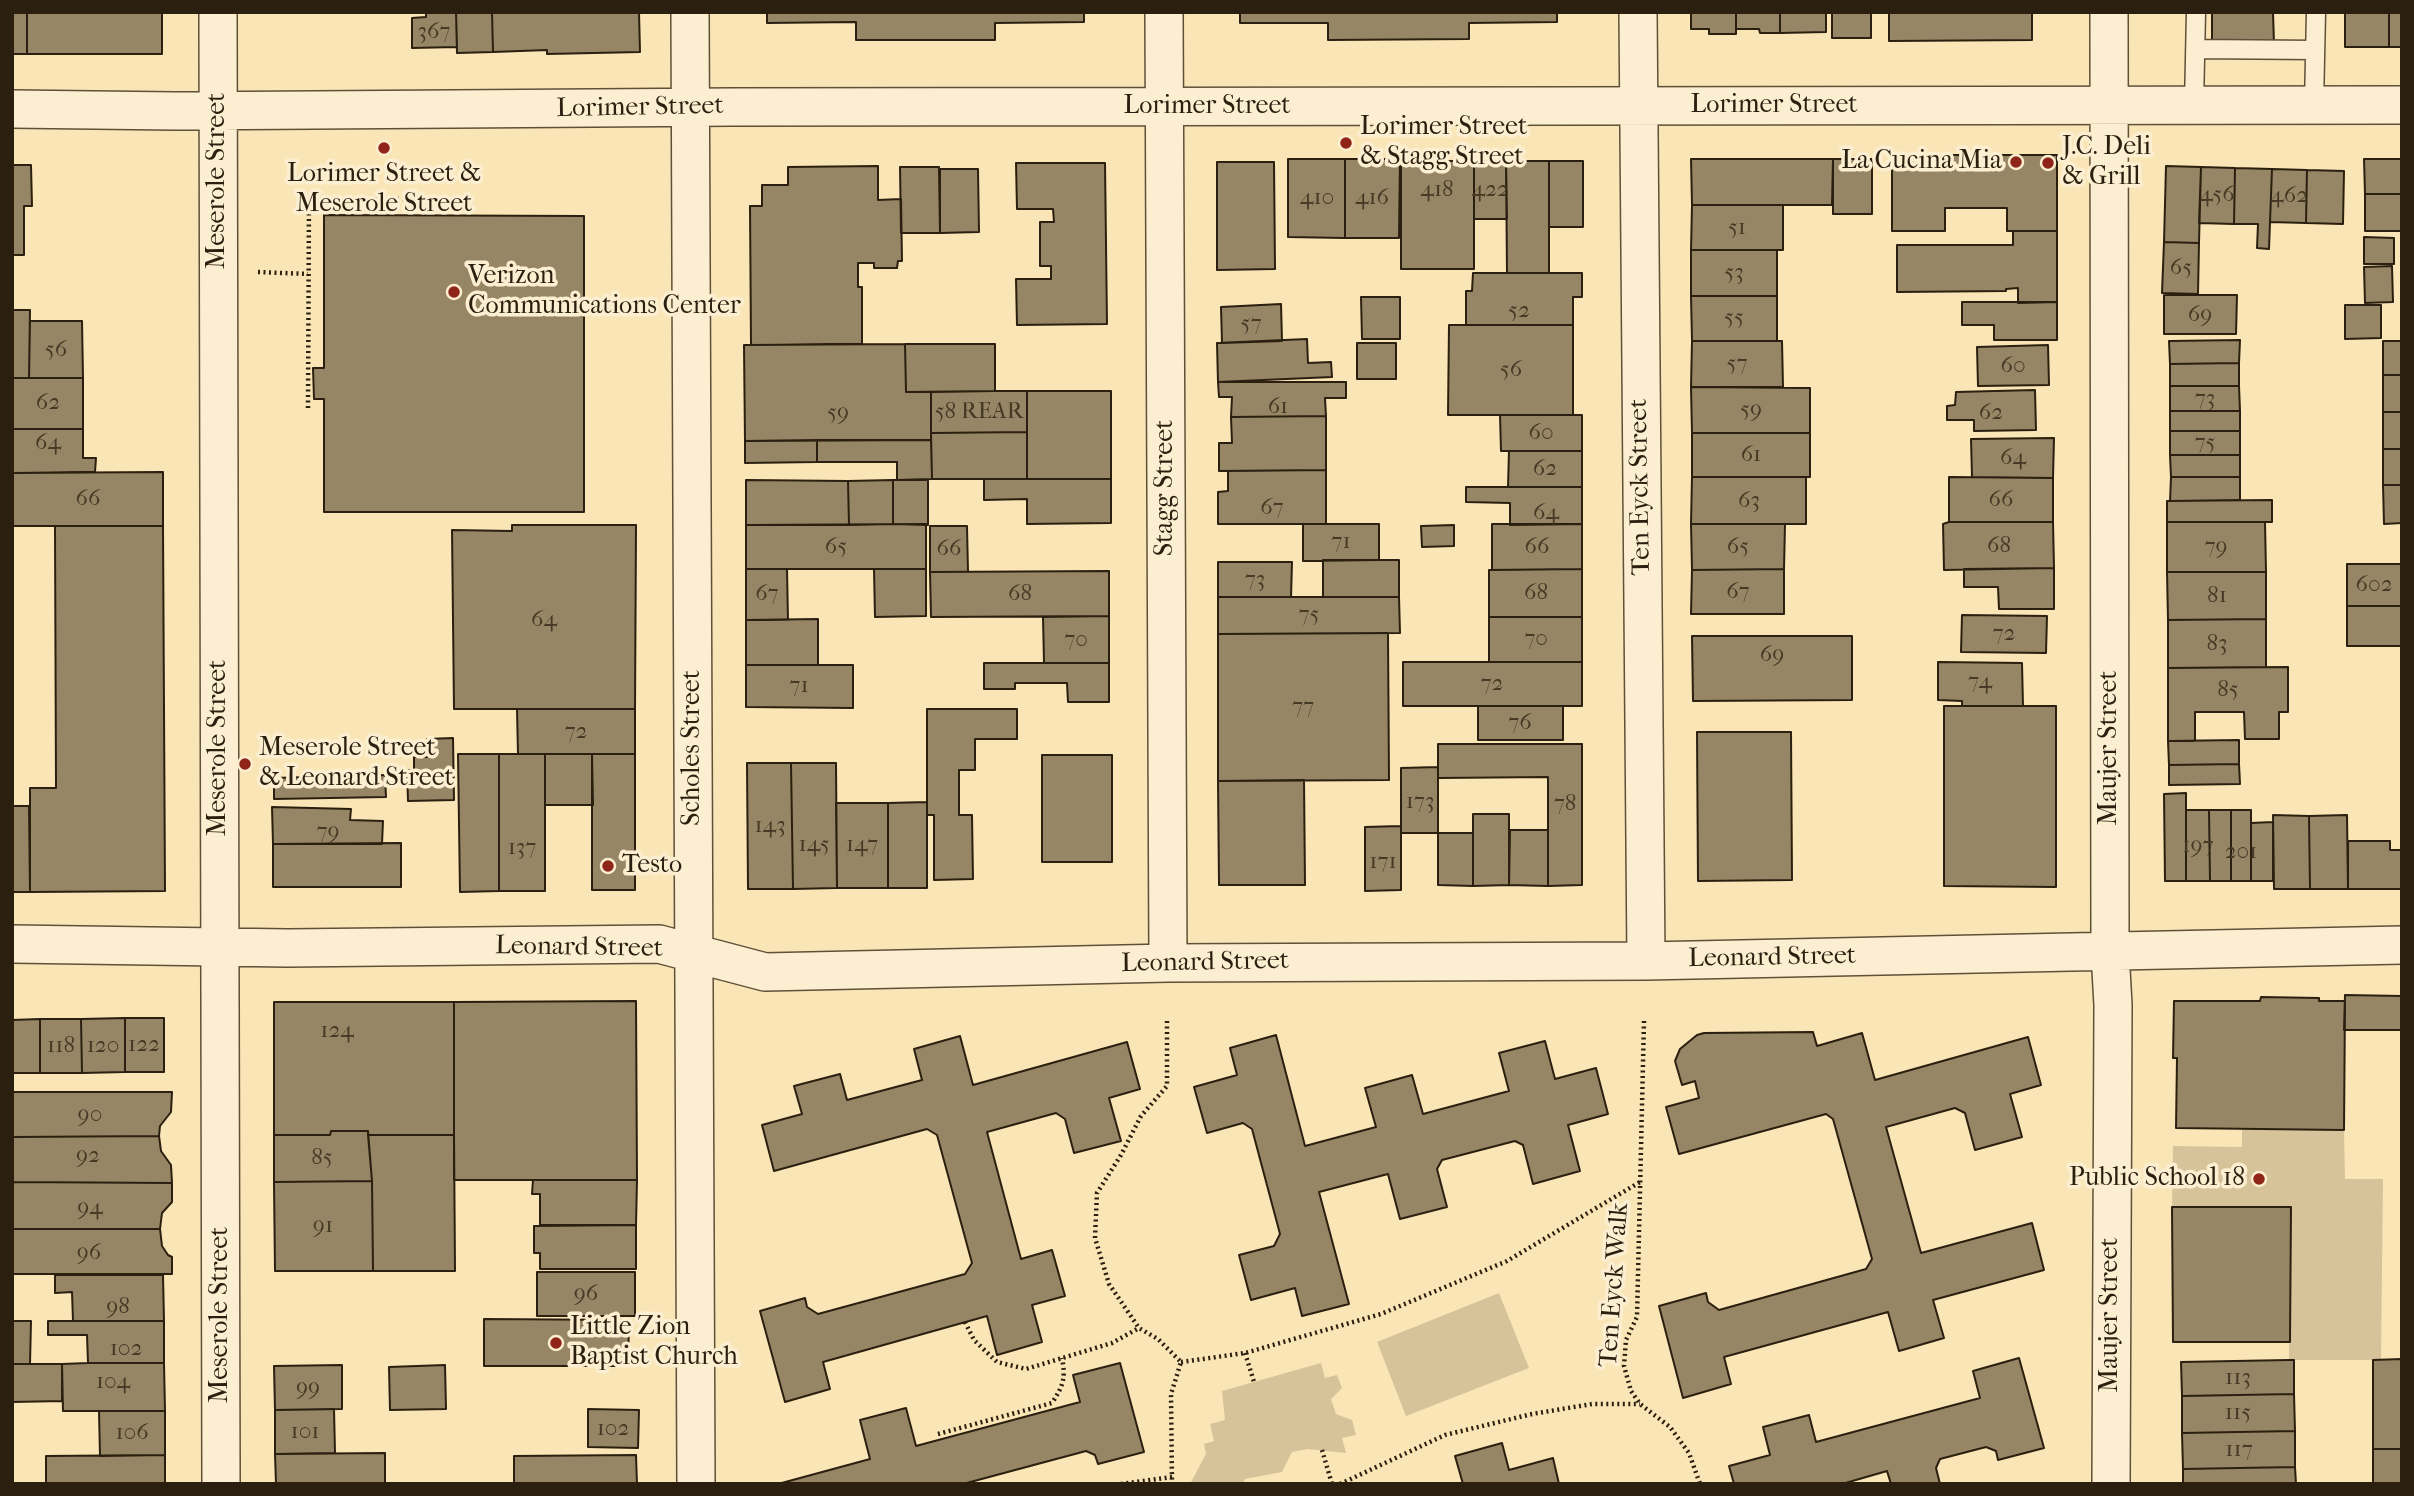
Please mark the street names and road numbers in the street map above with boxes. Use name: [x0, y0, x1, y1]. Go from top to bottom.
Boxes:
street label: Lorimer Street: [1690, 90, 1858, 122]
street label: Lorimer Street: [556, 91, 724, 125]
street label: Lorimer Street: [1123, 91, 1291, 123]
street label: Meserole Street: [202, 93, 234, 269]
street label: Ten Eyck Street: [1624, 398, 1658, 576]
street label: Stagg Street: [1150, 420, 1182, 556]
street label: Meserole Street: [203, 660, 235, 836]
street label: Scholes Street: [677, 670, 709, 826]
street label: Maujer Street: [2094, 670, 2126, 826]
street label: Leonard Street: [495, 931, 663, 965]
street label: Leonard Street: [1688, 941, 1856, 975]
street label: Leonard Street: [1121, 946, 1289, 980]
street label: Ten Eyck Walk: [1594, 1202, 1636, 1368]
street label: Meserole Street: [205, 1227, 237, 1403]
street label: Maujer Street: [2095, 1237, 2127, 1393]

